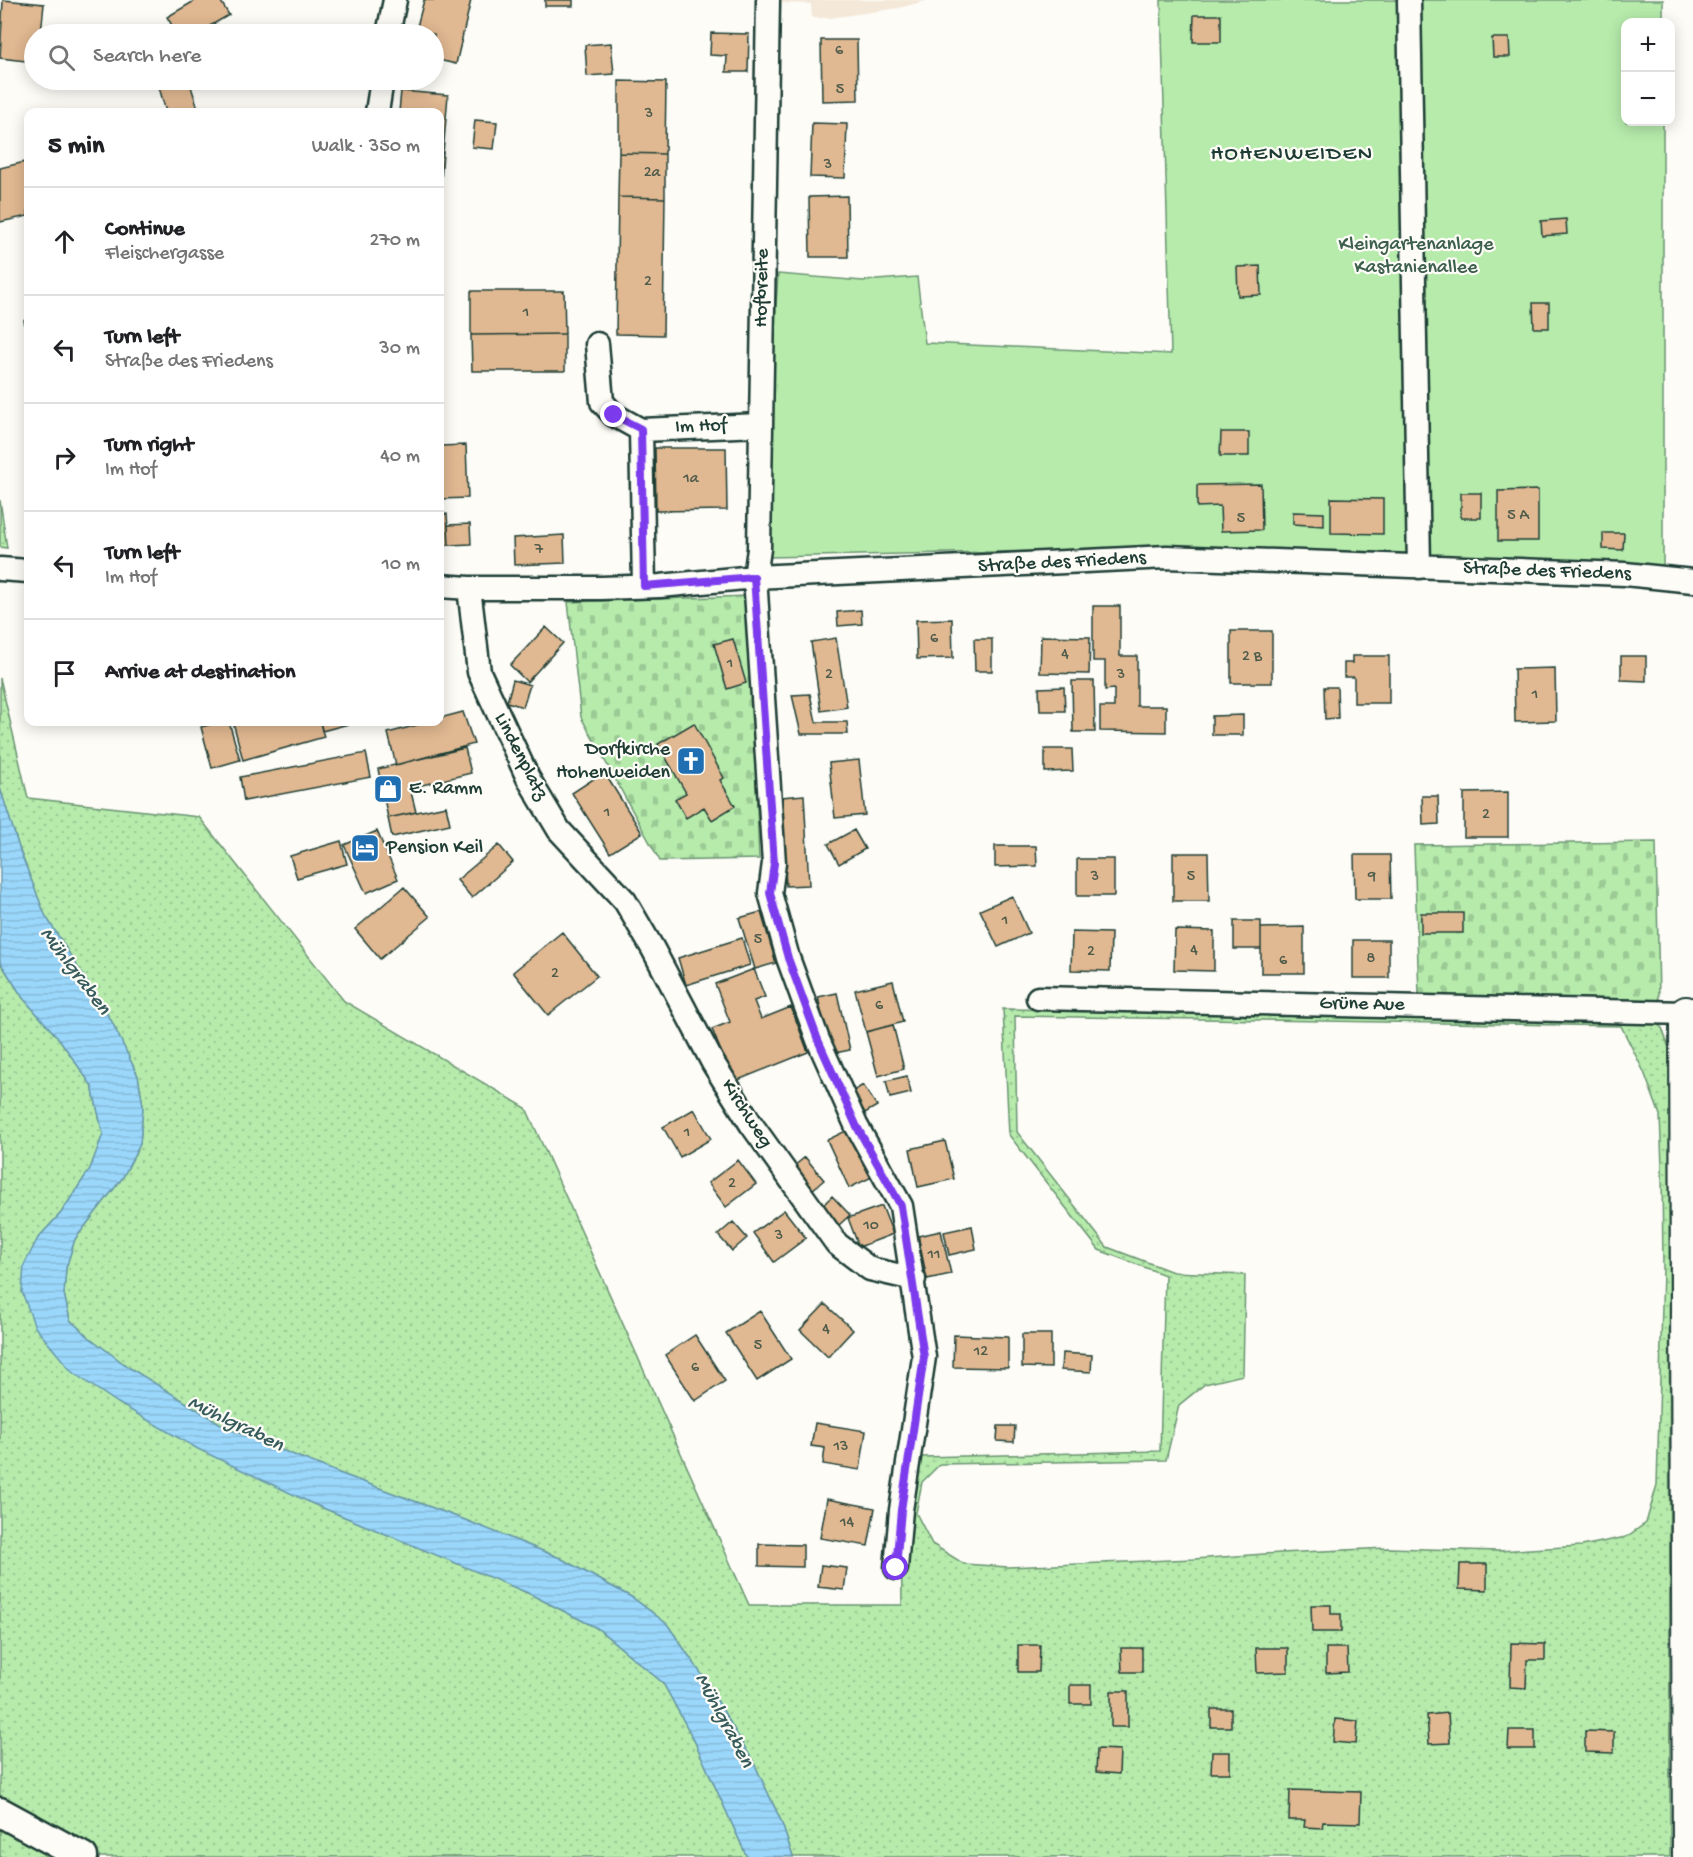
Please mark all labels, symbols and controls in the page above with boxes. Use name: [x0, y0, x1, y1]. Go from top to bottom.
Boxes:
map controls: [1621, 18, 1675, 126]
button: +: [1621, 18, 1675, 72]
search box: [24, 24, 444, 90]
icon: search: [45, 41, 78, 74]
house number: 6: [835, 42, 844, 61]
text: Search here: [93, 44, 201, 70]
button: −: [1621, 72, 1675, 126]
house number: 5: [836, 81, 844, 100]
house number: 3: [644, 105, 653, 124]
text: 5 min: [48, 132, 104, 163]
text: Walk · 350 m: [312, 136, 420, 159]
district label: HOHENWEIDEN: [1210, 142, 1374, 168]
house number: 3: [823, 156, 832, 175]
house number: 2a: [644, 164, 661, 183]
text: Continue: [105, 217, 185, 243]
icon: ahead: [48, 225, 81, 258]
text: 270 m: [370, 230, 420, 253]
park label: Kleingartenanlage Kastanienallee: [1339, 234, 1494, 280]
text: Fleischergasse: [105, 243, 224, 266]
street label: Hofbreite: [751, 248, 775, 328]
house number: 2: [644, 273, 652, 292]
house number: 1: [522, 304, 529, 323]
text: Turn left: [105, 325, 179, 351]
icon: left: [48, 333, 81, 366]
text: 30 m: [379, 338, 420, 361]
text: Straße des Friedens: [105, 351, 273, 374]
route end: [600, 401, 626, 427]
street label: Im Hof: [675, 415, 729, 439]
text: Turn right: [105, 433, 193, 459]
icon: right: [48, 441, 81, 474]
text: 40 m: [380, 446, 420, 469]
text: Im Hof: [105, 459, 157, 482]
house number: 1a: [682, 470, 700, 489]
house number: 5 A: [1507, 507, 1530, 526]
house number: 5: [1237, 510, 1245, 529]
text: Turn left: [105, 541, 179, 567]
house number: 7: [534, 541, 544, 560]
street label: Straße des Friedens: [978, 547, 1147, 579]
icon: left: [48, 549, 81, 582]
text: 10 m: [382, 554, 420, 577]
street label: Straße des Friedens: [1463, 558, 1632, 586]
text: Im Hof: [105, 567, 157, 590]
house number: 6: [930, 630, 939, 649]
house number: 4: [1061, 646, 1069, 665]
house number: 2 B: [1242, 648, 1263, 667]
house number: 1: [726, 655, 733, 674]
icon: arrive: [48, 657, 81, 690]
text: Arrive at destination: [105, 660, 295, 686]
house number: 2: [825, 666, 833, 685]
house number: 3: [1116, 666, 1125, 685]
house number: 1: [1531, 686, 1538, 705]
street label: Lindenplatz: [488, 709, 552, 806]
place label: Dorfkirche Hohenweiden: [556, 739, 671, 785]
church icon: Dorfkirche Hohenweiden: [675, 745, 707, 777]
shop icon: E. Ramm: [372, 773, 404, 805]
place label: E. Ramm: [409, 778, 482, 801]
house number: 1: [603, 804, 610, 823]
house number: 2: [1482, 806, 1490, 825]
hotel icon: Pension Keil: [349, 832, 381, 864]
place label: Pension Keil: [385, 837, 483, 860]
house number: 3: [1090, 868, 1099, 887]
house number: 5: [1187, 868, 1195, 887]
house number: 9: [1367, 868, 1376, 887]
house number: 1: [1001, 912, 1008, 931]
water label: Mühlgraben: [33, 923, 116, 1022]
house number: 5: [754, 931, 762, 950]
house number: 4: [1190, 942, 1198, 961]
house number: 2: [1087, 943, 1095, 962]
house number: 8: [1367, 950, 1376, 969]
house number: 6: [1279, 952, 1288, 971]
house number: 2: [551, 965, 559, 984]
street label: Grüne Aue: [1319, 993, 1405, 1017]
house number: 6: [875, 997, 884, 1016]
street label: Kirchweg: [715, 1075, 777, 1153]
house number: 1: [683, 1124, 690, 1143]
house number: 2: [728, 1175, 736, 1194]
house number: 10: [862, 1217, 879, 1236]
house number: 3: [774, 1227, 783, 1246]
house number: 11: [927, 1246, 940, 1265]
house number: 4: [822, 1321, 830, 1340]
house number: 5: [754, 1337, 762, 1356]
house number: 12: [973, 1343, 988, 1362]
house number: 6: [691, 1359, 700, 1378]
water label: Mühlgraben: [183, 1391, 288, 1459]
house number: 13: [833, 1438, 848, 1457]
house number: 14: [839, 1514, 854, 1533]
route start: [882, 1554, 908, 1580]
water label: Mühlgraben: [688, 1670, 759, 1773]

